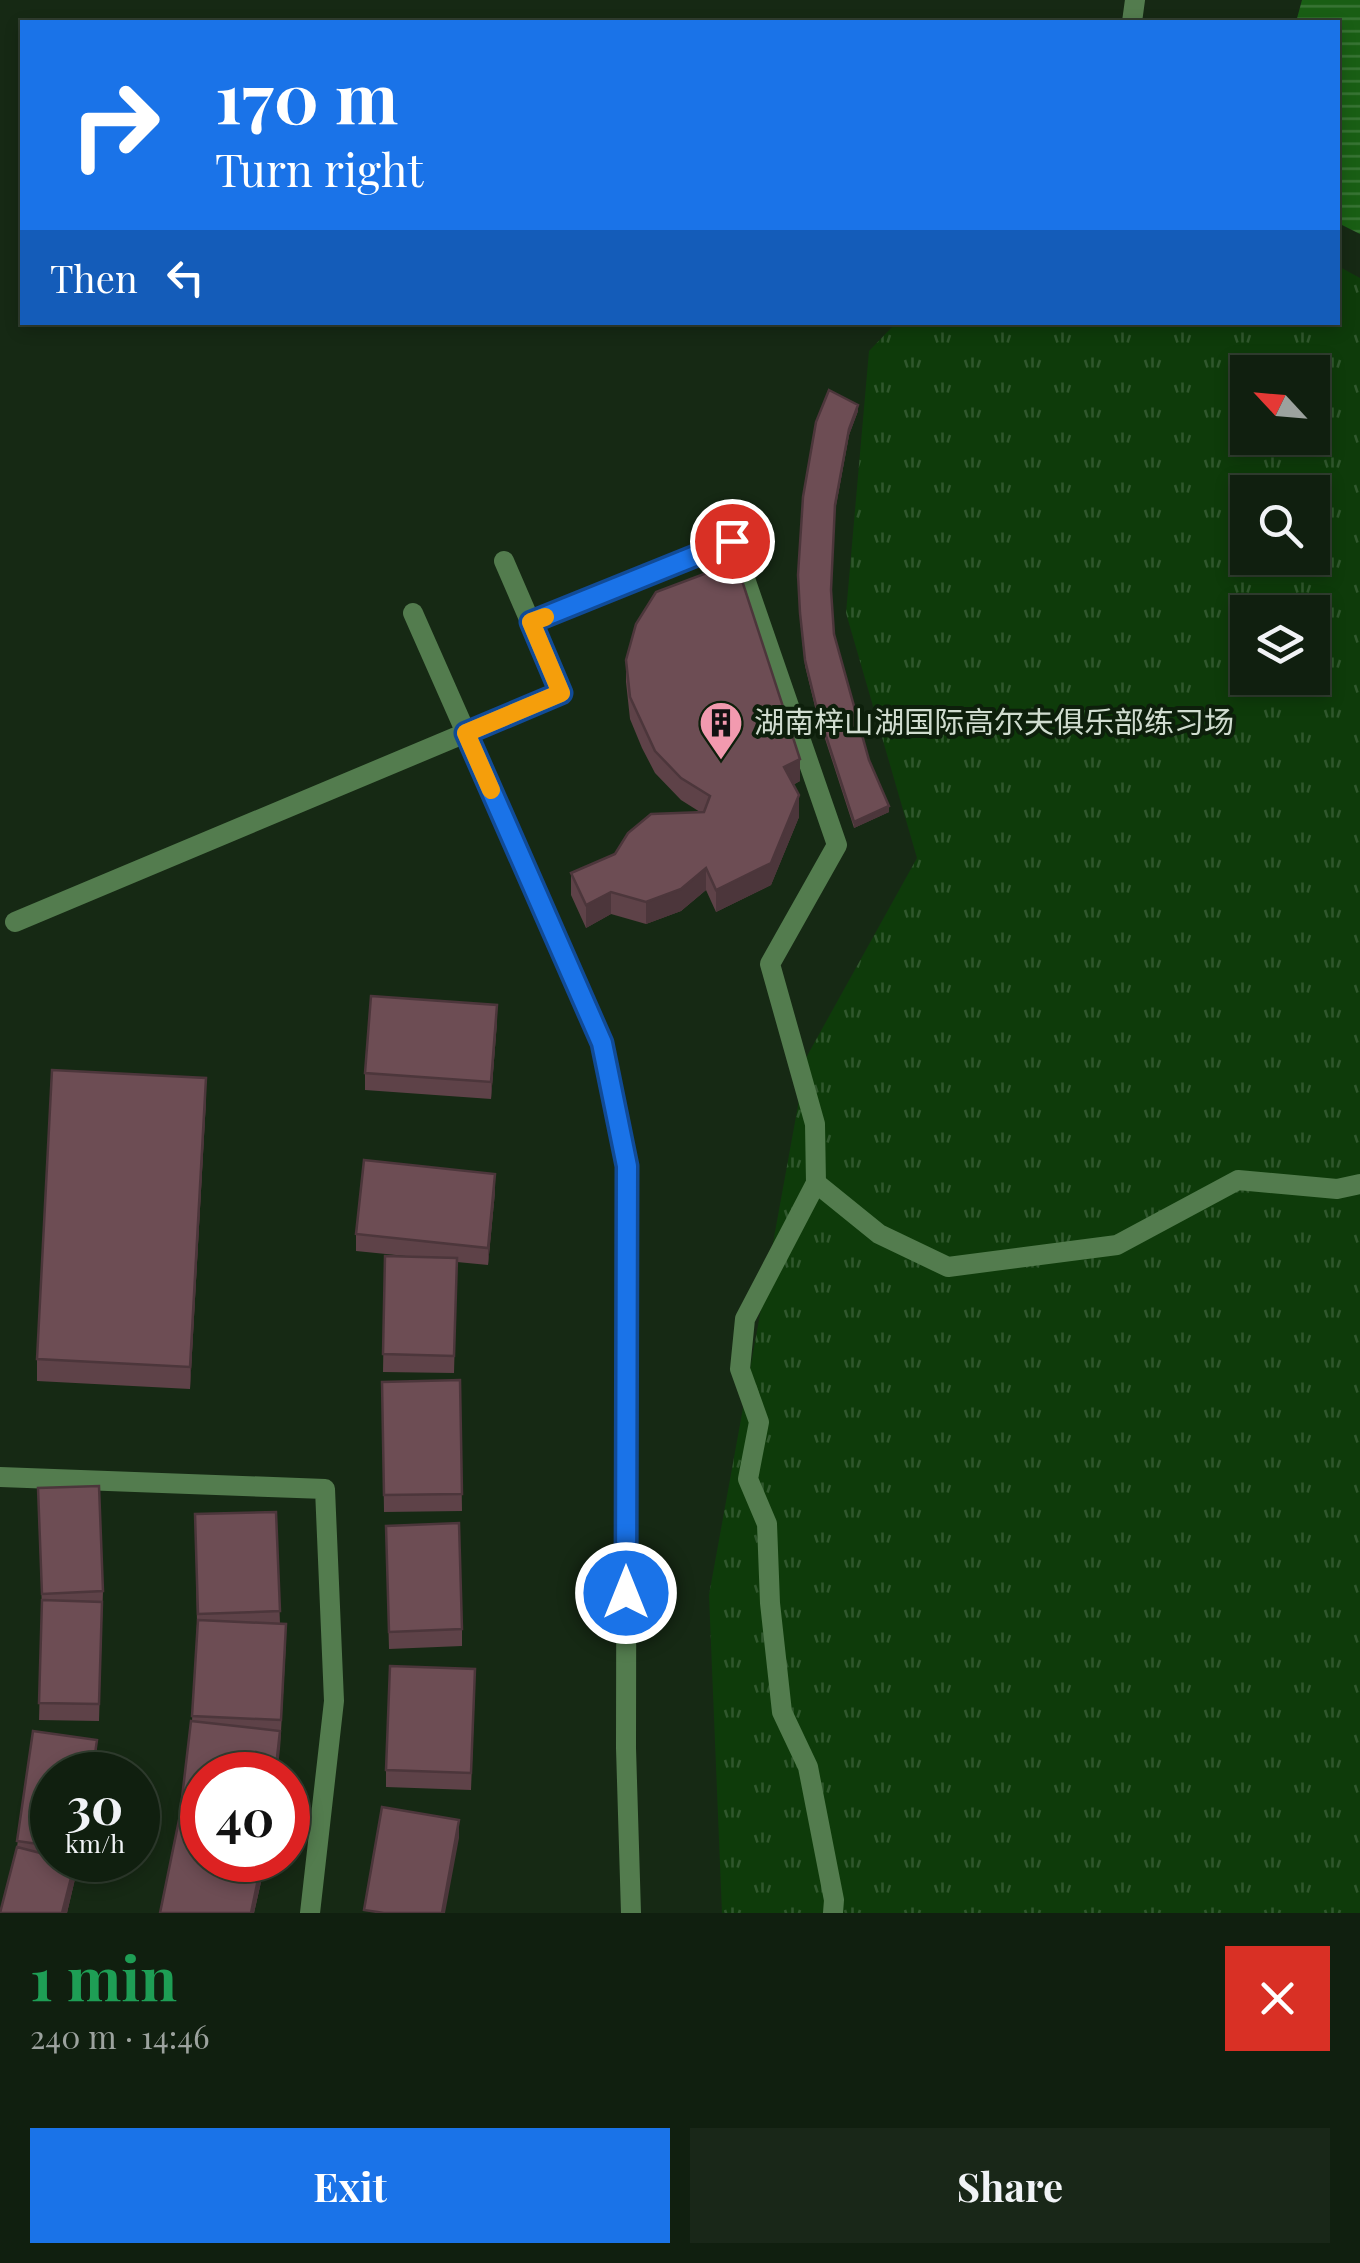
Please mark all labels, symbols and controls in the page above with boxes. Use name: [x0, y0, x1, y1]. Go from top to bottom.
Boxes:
text: 170 m: [215, 48, 398, 142]
icon: right: [50, 60, 180, 190]
text: Turn right: [215, 138, 423, 198]
icon: left: [158, 250, 213, 305]
text: Then: [50, 252, 138, 303]
north arrow: [1230, 355, 1330, 455]
map controls: [1230, 355, 1330, 695]
button: search: [1230, 475, 1330, 575]
pin: [690, 499, 775, 584]
icon: arrive: [705, 514, 760, 569]
button: layers: [1230, 595, 1330, 695]
building icon: 湖南梓山湖国际高尔夫俱乐部练习场: [698, 700, 744, 761]
place label: 湖南梓山湖国际高尔夫俱乐部练习场: [754, 701, 1234, 741]
position arrow: [574, 1541, 678, 1645]
speed limit sign: 40: [180, 1752, 310, 1882]
text: 30: [67, 1771, 123, 1838]
text: km/h: [65, 1826, 125, 1859]
text: 1 min: [30, 1936, 177, 2016]
button: close: [1225, 1946, 1330, 2051]
text: 240 m · 14:46: [30, 2014, 210, 2057]
button: Exit: [30, 2128, 670, 2243]
button: Share: [690, 2128, 1330, 2243]

